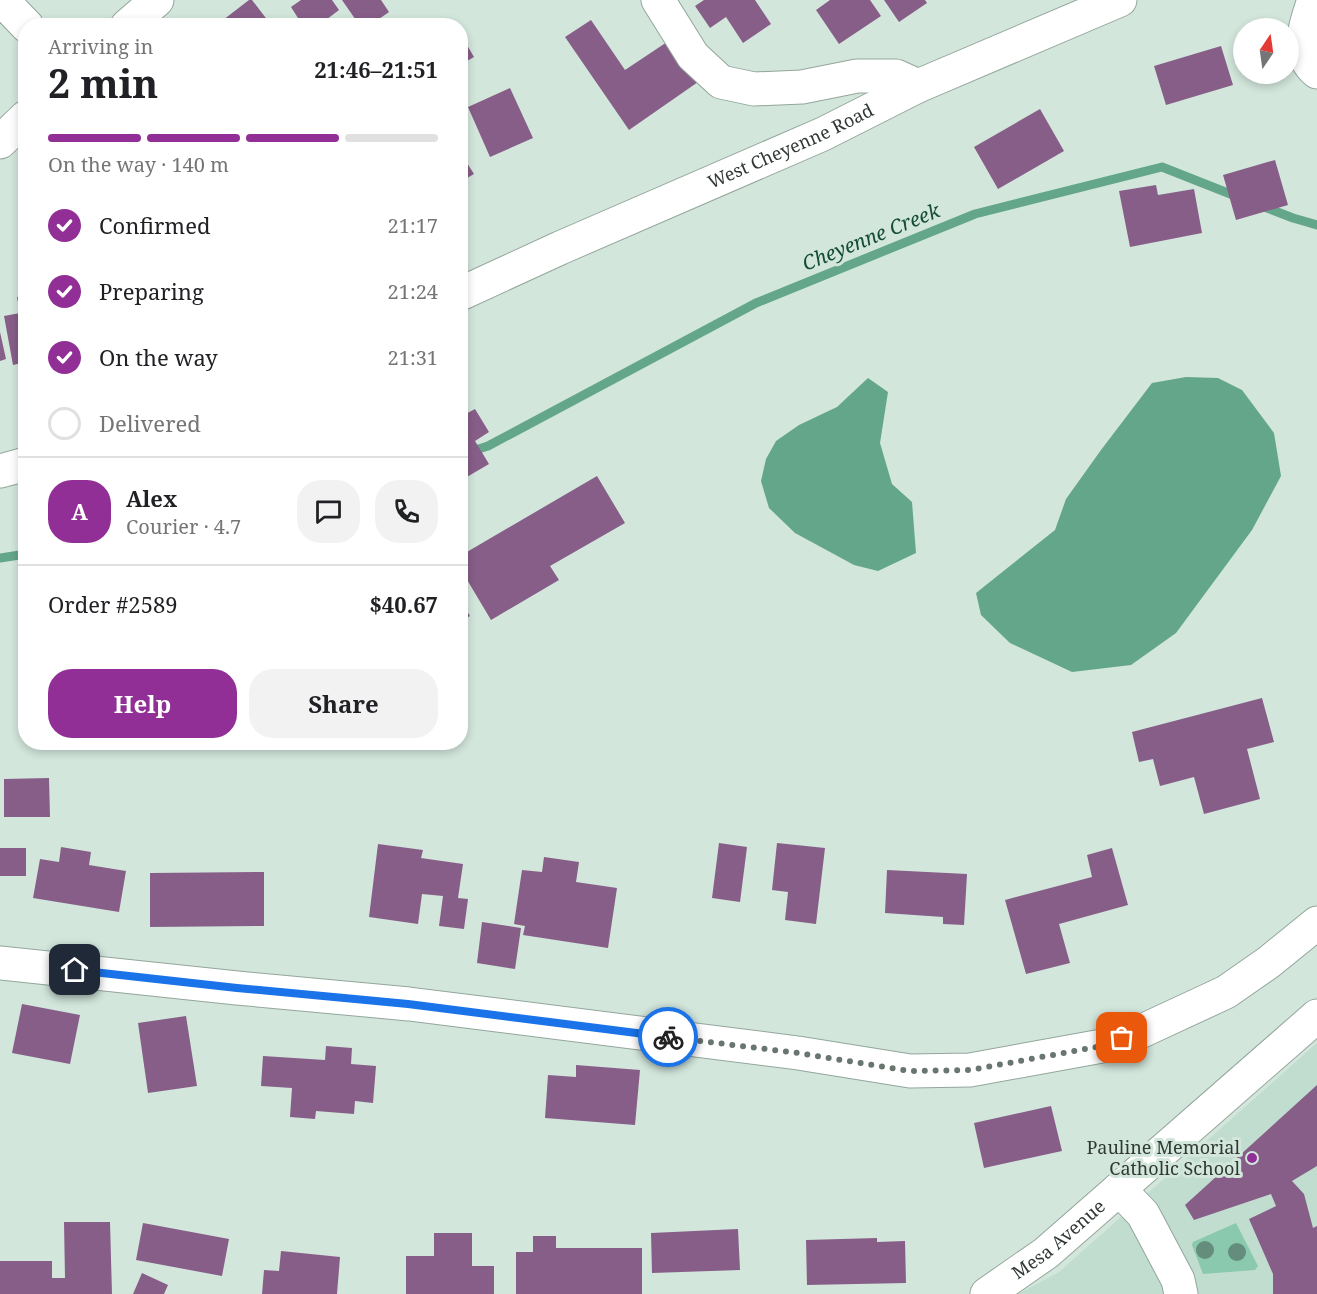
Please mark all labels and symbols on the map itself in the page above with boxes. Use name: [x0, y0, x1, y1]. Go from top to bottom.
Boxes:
north arrow: [1233, 18, 1299, 84]
street label: West Cheyenne Road: [704, 98, 877, 194]
water label: Cheyenne Creek: [798, 196, 944, 276]
pin: [49, 944, 100, 995]
courier: [638, 1007, 698, 1067]
pin: [1096, 1012, 1147, 1063]
place label: Pauline Memorial Catholic School: [1086, 1135, 1240, 1180]
marker: Pauline Memorial Catholic School: [1245, 1151, 1259, 1165]
street label: Mesa Avenue: [1007, 1194, 1110, 1284]

